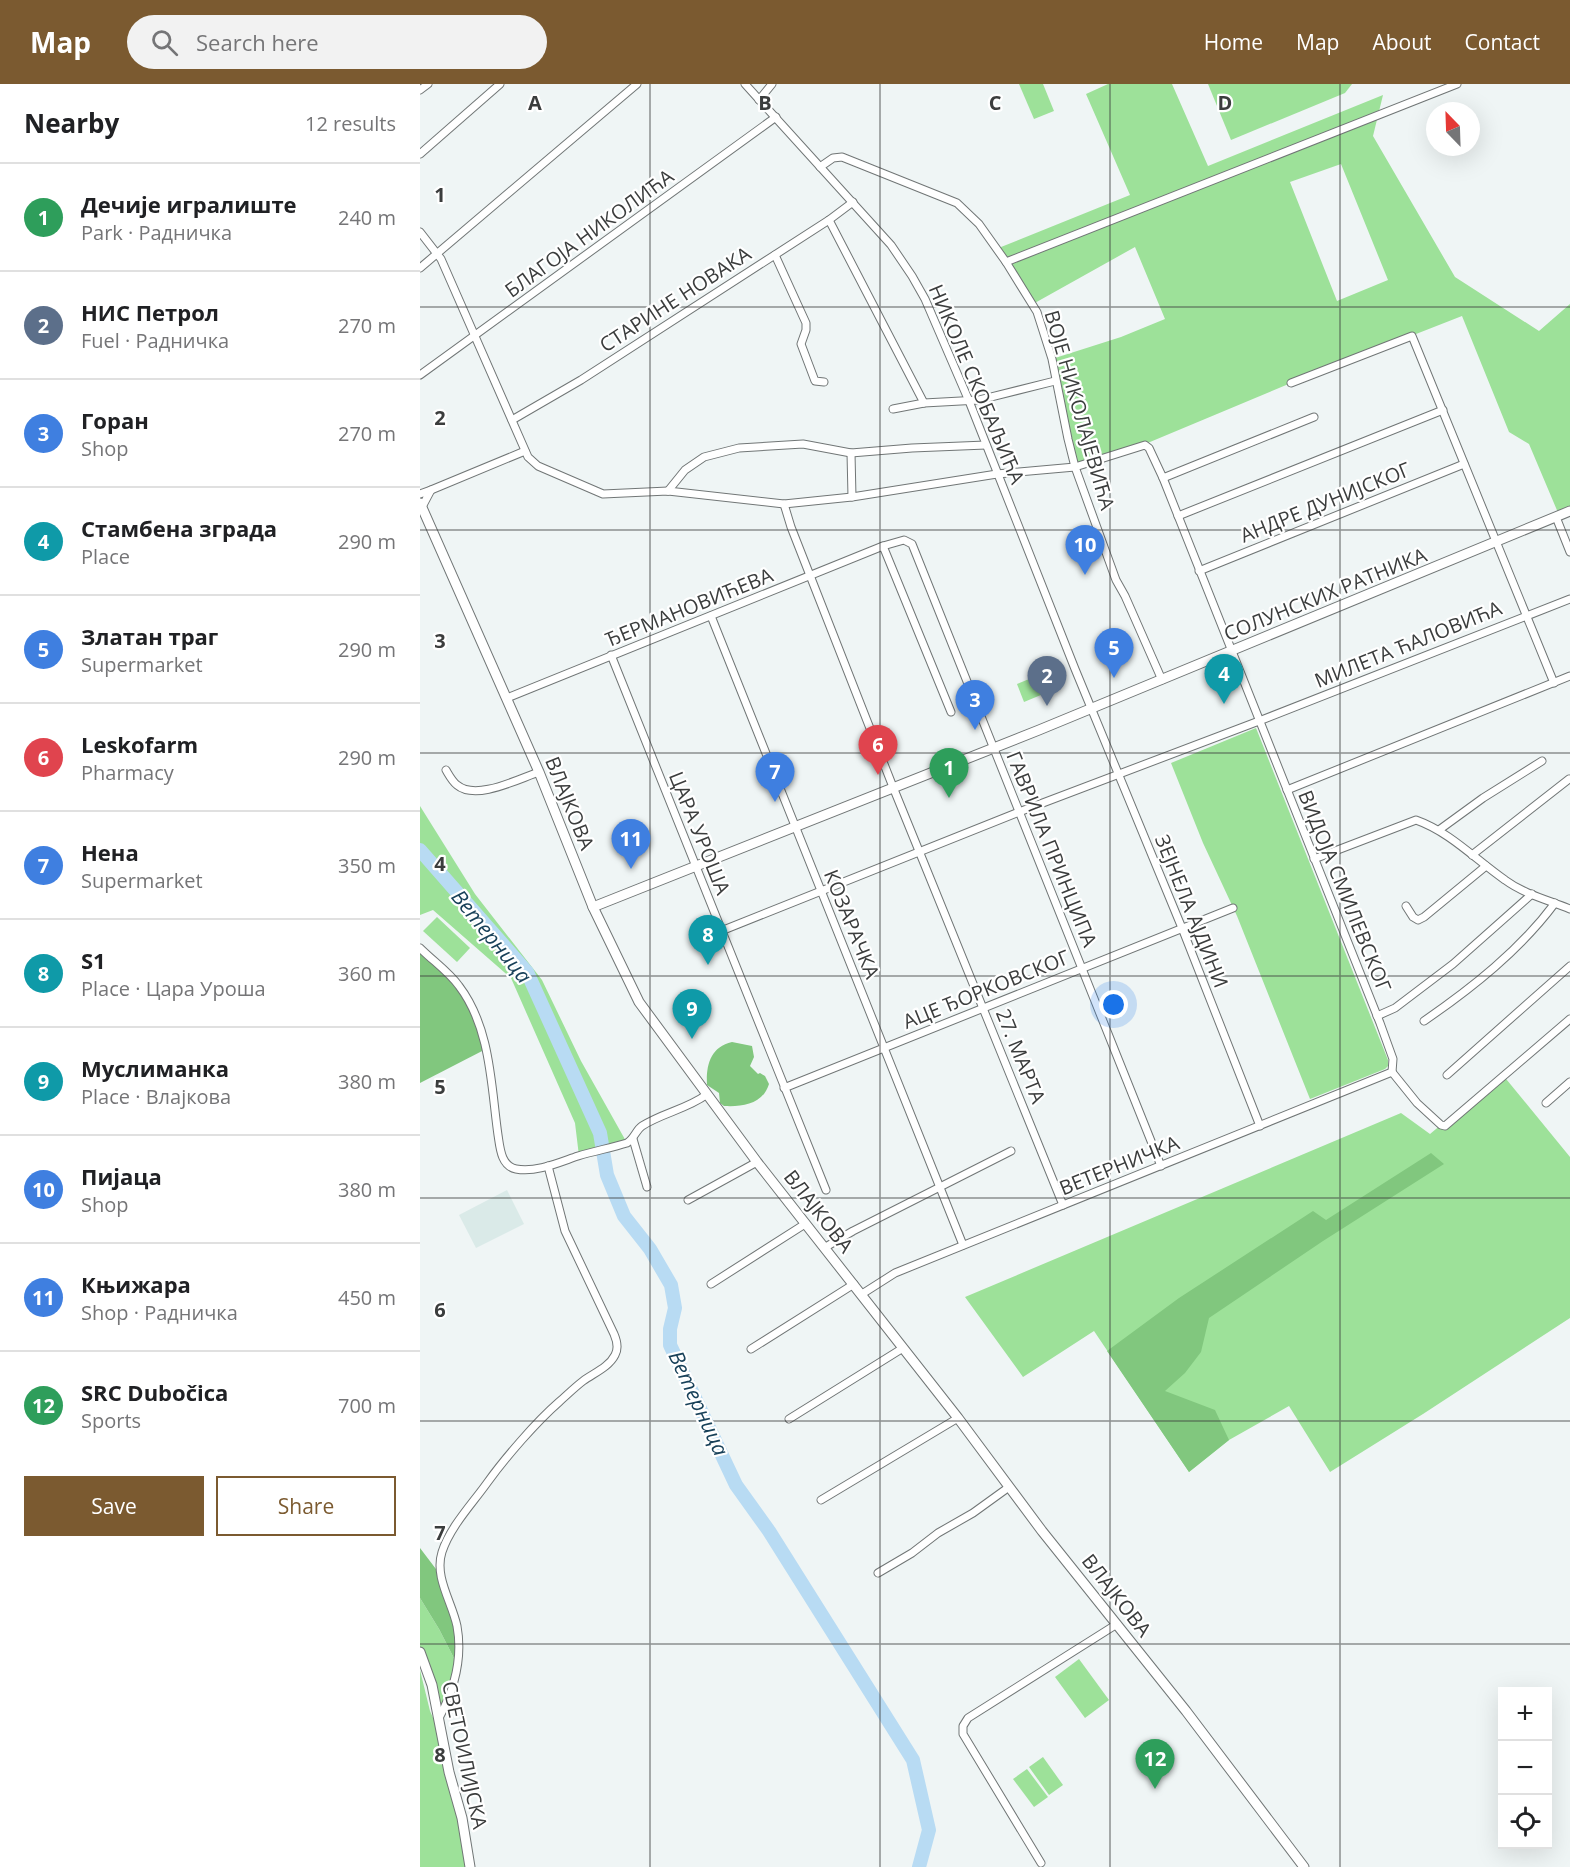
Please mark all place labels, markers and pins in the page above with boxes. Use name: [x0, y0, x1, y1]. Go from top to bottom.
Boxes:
pin: 10: [1066, 526, 1104, 575]
pin: 5: [1094, 628, 1134, 678]
pin: 4: [1204, 654, 1244, 704]
pin: 2: [1028, 656, 1066, 706]
pin: 3: [956, 680, 994, 730]
pin: 6: [858, 726, 898, 775]
pin: 1: [930, 748, 968, 798]
pin: 7: [756, 752, 794, 802]
pin: 11: [612, 820, 650, 869]
pin: 8: [688, 916, 728, 965]
pin: 9: [672, 990, 712, 1039]
pin: 12: [1136, 1740, 1174, 1789]

